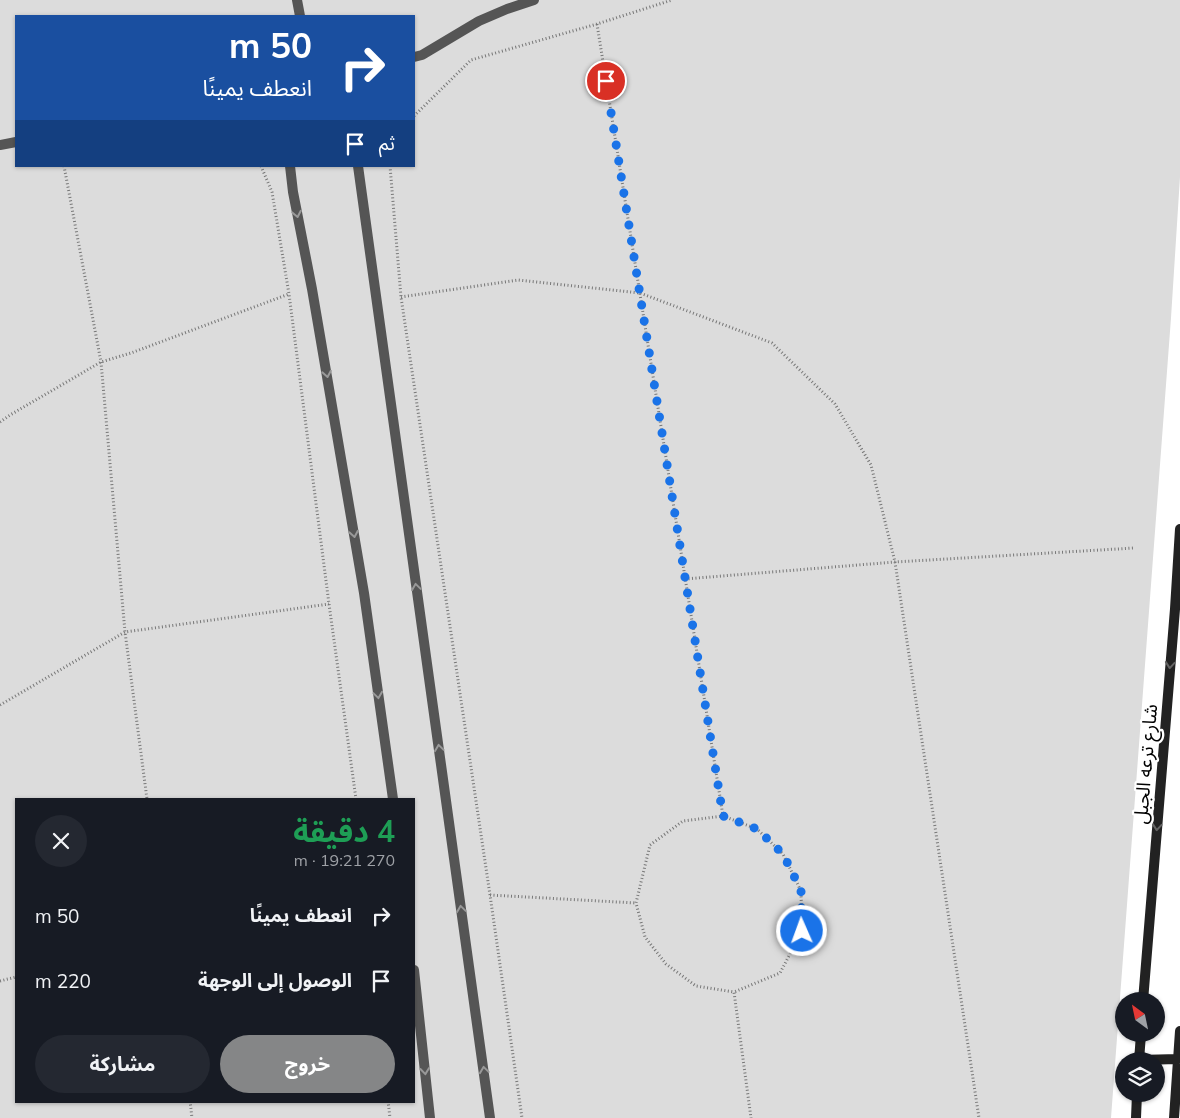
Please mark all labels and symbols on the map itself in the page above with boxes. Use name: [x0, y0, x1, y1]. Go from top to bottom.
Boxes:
pin: [585, 60, 627, 102]
one-way arrow: [292, 210, 302, 219]
one-way arrow: [321, 370, 331, 379]
one-way arrow: [349, 530, 359, 539]
one-way arrow: [412, 583, 422, 591]
one-way arrow: [1165, 661, 1176, 669]
one-way arrow: [373, 691, 383, 699]
street label: شارع ترعه الجبل: [1128, 703, 1164, 825]
one-way arrow: [434, 743, 445, 751]
one-way arrow: [1152, 823, 1163, 831]
one-way arrow: [456, 904, 467, 912]
position arrow: [775, 904, 827, 956]
north arrow: [1115, 992, 1165, 1042]
one-way arrow: [479, 1065, 489, 1074]
one-way arrow: [419, 1067, 430, 1075]

